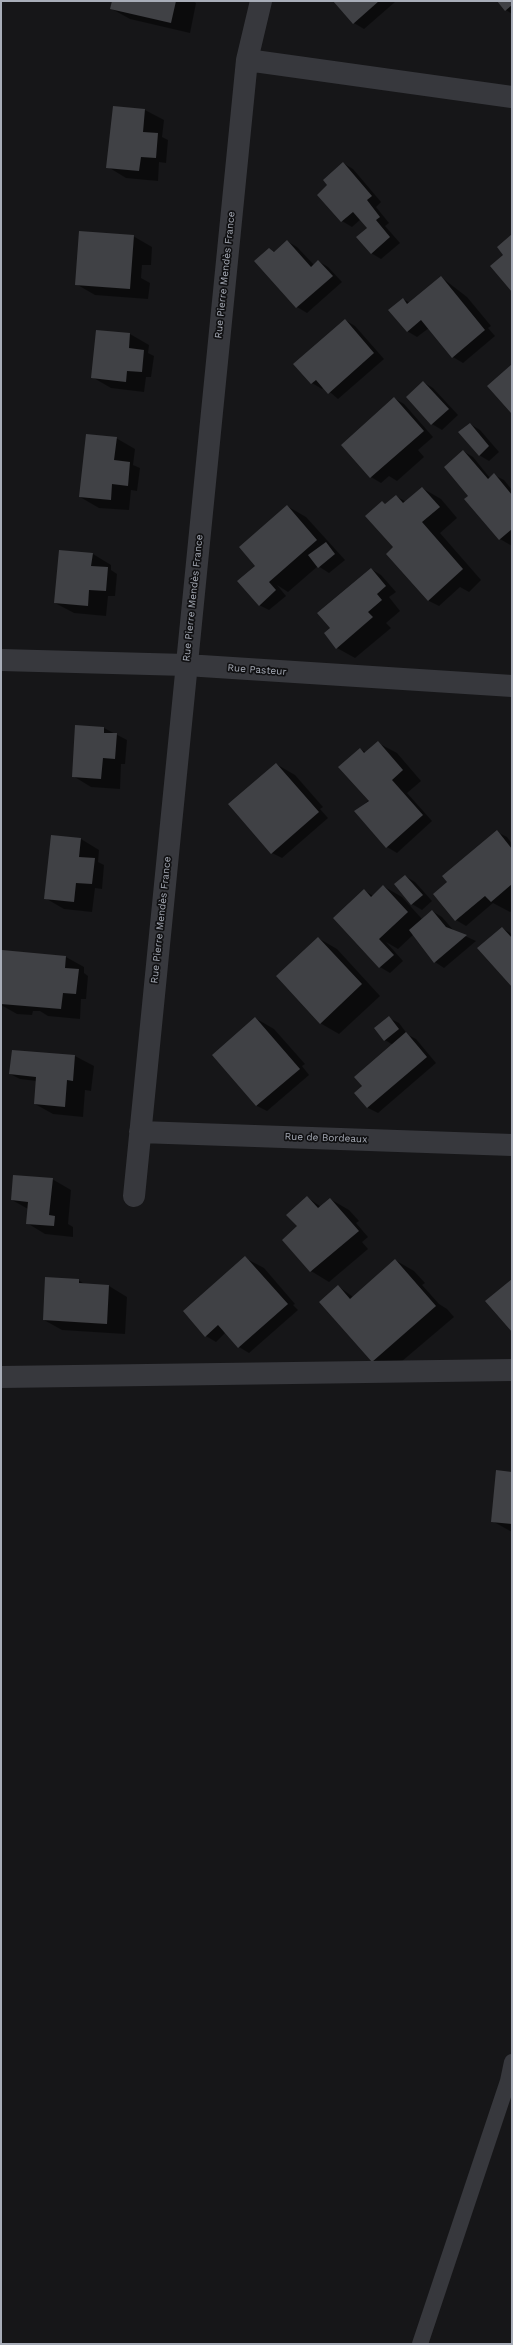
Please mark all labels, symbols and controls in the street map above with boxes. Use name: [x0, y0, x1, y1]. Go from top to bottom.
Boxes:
street label: Rue Pierre Mendès France: [212, 211, 238, 339]
street label: Rue Pierre Mendès France: [180, 534, 206, 662]
street label: Rue Pasteur: [227, 662, 287, 678]
street label: Rue Pierre Mendès France: [148, 856, 174, 984]
street label: Rue de Bordeaux: [284, 1131, 368, 1145]

